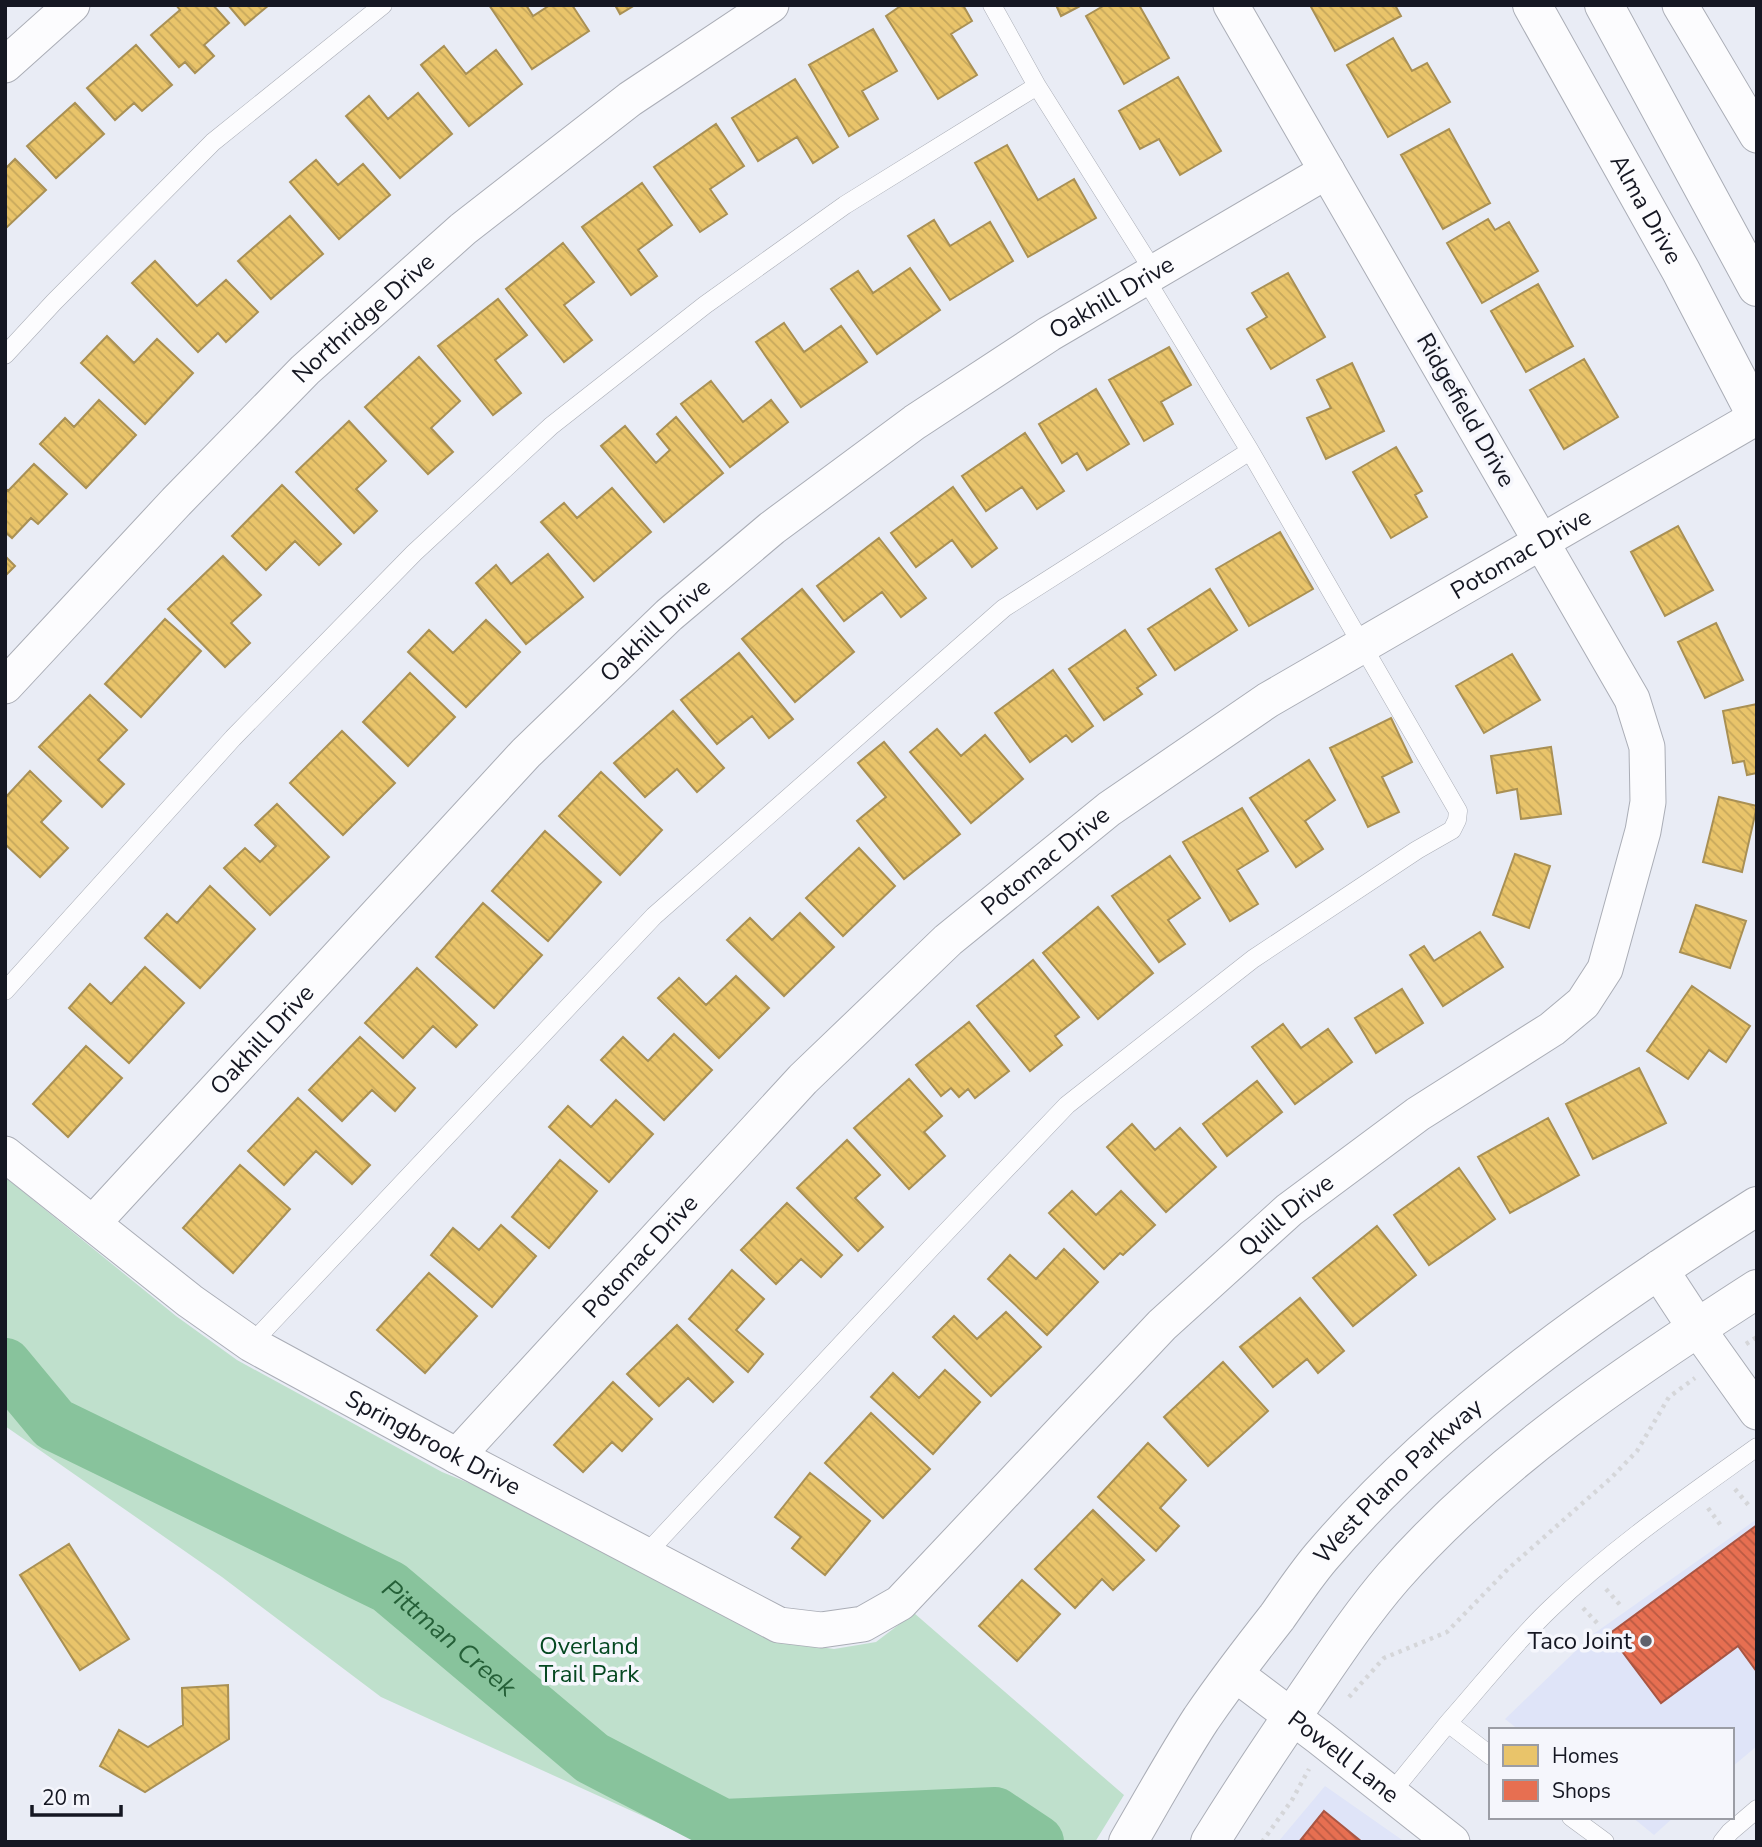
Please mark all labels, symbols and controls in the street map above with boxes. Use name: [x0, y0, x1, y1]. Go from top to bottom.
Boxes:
street label: Alma Drive: [1603, 149, 1690, 270]
street label: Northridge Drive: [285, 246, 441, 390]
street label: Oakhill Drive: [1043, 248, 1180, 346]
street label: Ridgefield Drive: [1409, 327, 1523, 493]
street label: Potomac Drive: [1445, 501, 1597, 607]
street label: Oakhill Drive: [593, 571, 717, 689]
street label: Potomac Drive: [974, 799, 1116, 923]
street label: Oakhill Drive: [203, 977, 321, 1102]
street label: Quill Drive: [1232, 1166, 1340, 1264]
street label: Potomac Drive: [575, 1188, 705, 1325]
street label: Springbrook Drive: [340, 1382, 526, 1503]
street label: West Plano Parkway: [1306, 1391, 1490, 1570]
water label: Pittman Creek: [374, 1571, 524, 1705]
place label: Taco Joint: [1528, 1625, 1633, 1657]
park label: Overland Trail Park: [539, 1630, 640, 1690]
marker: Taco Joint: [1638, 1633, 1654, 1649]
street label: Powell Lane: [1281, 1703, 1406, 1810]
legend: [1489, 1728, 1734, 1819]
text: Homes: [1552, 1742, 1619, 1770]
scale bar: [32, 1773, 121, 1817]
text: Shops: [1552, 1777, 1611, 1805]
text: 20 m: [42, 1784, 91, 1812]

